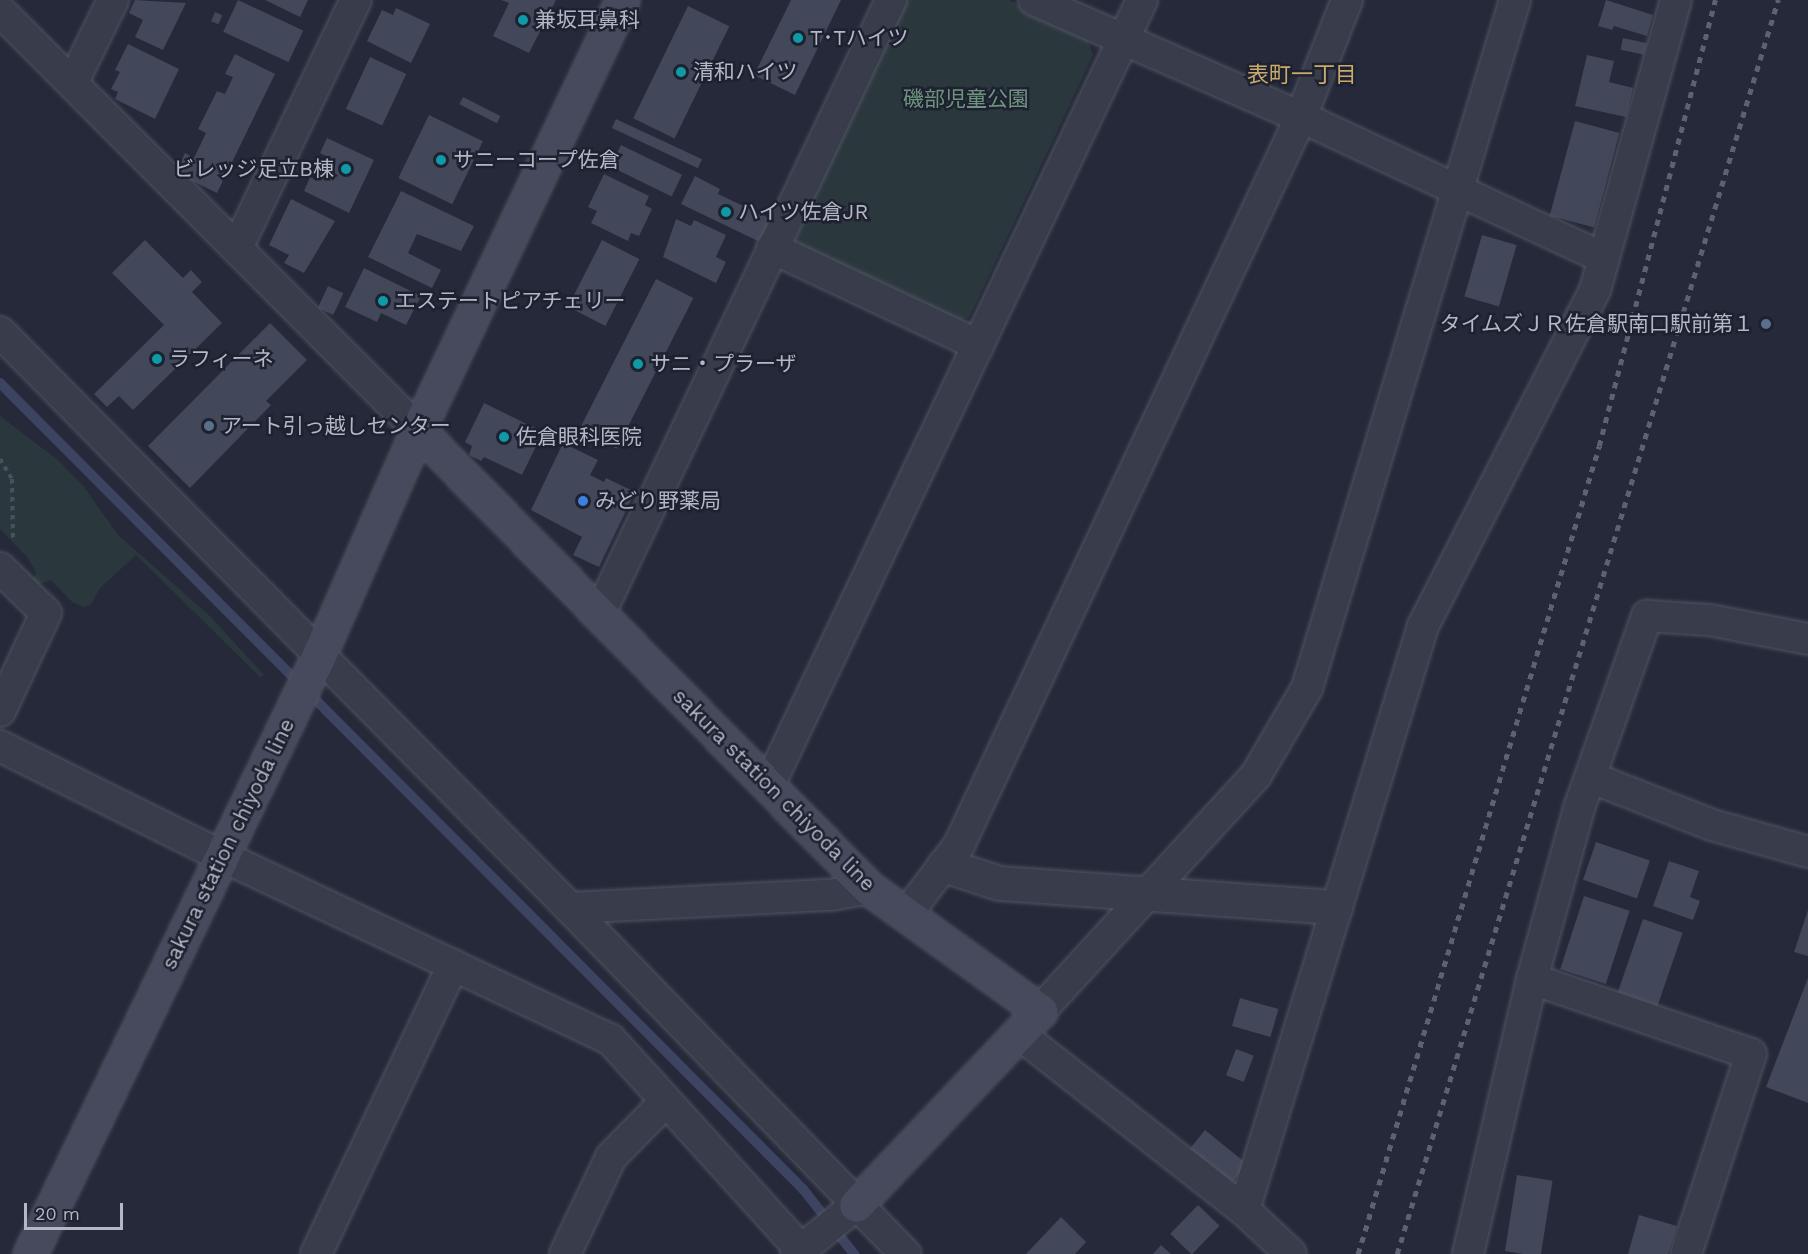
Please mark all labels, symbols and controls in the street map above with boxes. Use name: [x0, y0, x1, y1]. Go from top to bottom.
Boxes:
place label: 兼坂耳鼻科: [535, 7, 640, 33]
marker: 兼坂耳鼻科: [516, 13, 530, 27]
place label: T･Tハイツ: [810, 25, 909, 51]
marker: T･Tハイツ: [791, 31, 805, 45]
place label: 清和ハイツ: [693, 59, 798, 85]
district label: 表町一丁目: [1247, 62, 1357, 88]
marker: 清和ハイツ: [674, 65, 688, 79]
park label: 磯部児童公園: [903, 86, 1029, 112]
place label: サニーコープ佐倉: [453, 147, 621, 173]
marker: サニーコープ佐倉: [434, 153, 448, 167]
place label: ビレッジ足立B棟: [173, 156, 334, 182]
marker: ビレッジ足立B棟: [339, 162, 353, 176]
place label: ハイツ佐倉JR: [738, 199, 869, 225]
marker: ハイツ佐倉JR: [719, 205, 733, 219]
place label: エステートピアチェリー: [395, 288, 626, 314]
marker: エステートピアチェリー: [376, 294, 390, 308]
place label: タイムズＪＲ佐倉駅南口駅前第１: [1439, 311, 1754, 337]
marker: タイムズＪＲ佐倉駅南口駅前第１: [1759, 317, 1773, 331]
place label: ラフィーネ: [169, 346, 274, 372]
place label: サニ・プラーザ: [650, 351, 797, 377]
marker: ラフィーネ: [150, 352, 164, 366]
marker: サニ・プラーザ: [631, 357, 645, 371]
place label: アート引っ越しセンター: [221, 413, 451, 439]
marker: アート引っ越しセンター: [202, 419, 216, 433]
place label: 佐倉眼科医院: [516, 424, 642, 450]
marker: 佐倉眼科医院: [497, 430, 511, 444]
place label: みどり野薬局: [595, 488, 721, 514]
marker: みどり野薬局: [576, 494, 590, 508]
street label: sakura station chiyoda line: [667, 683, 881, 897]
street label: sakura station chiyoda line: [156, 714, 300, 974]
scale bar: [27, 1191, 126, 1229]
text: 20 m: [35, 1203, 80, 1224]

